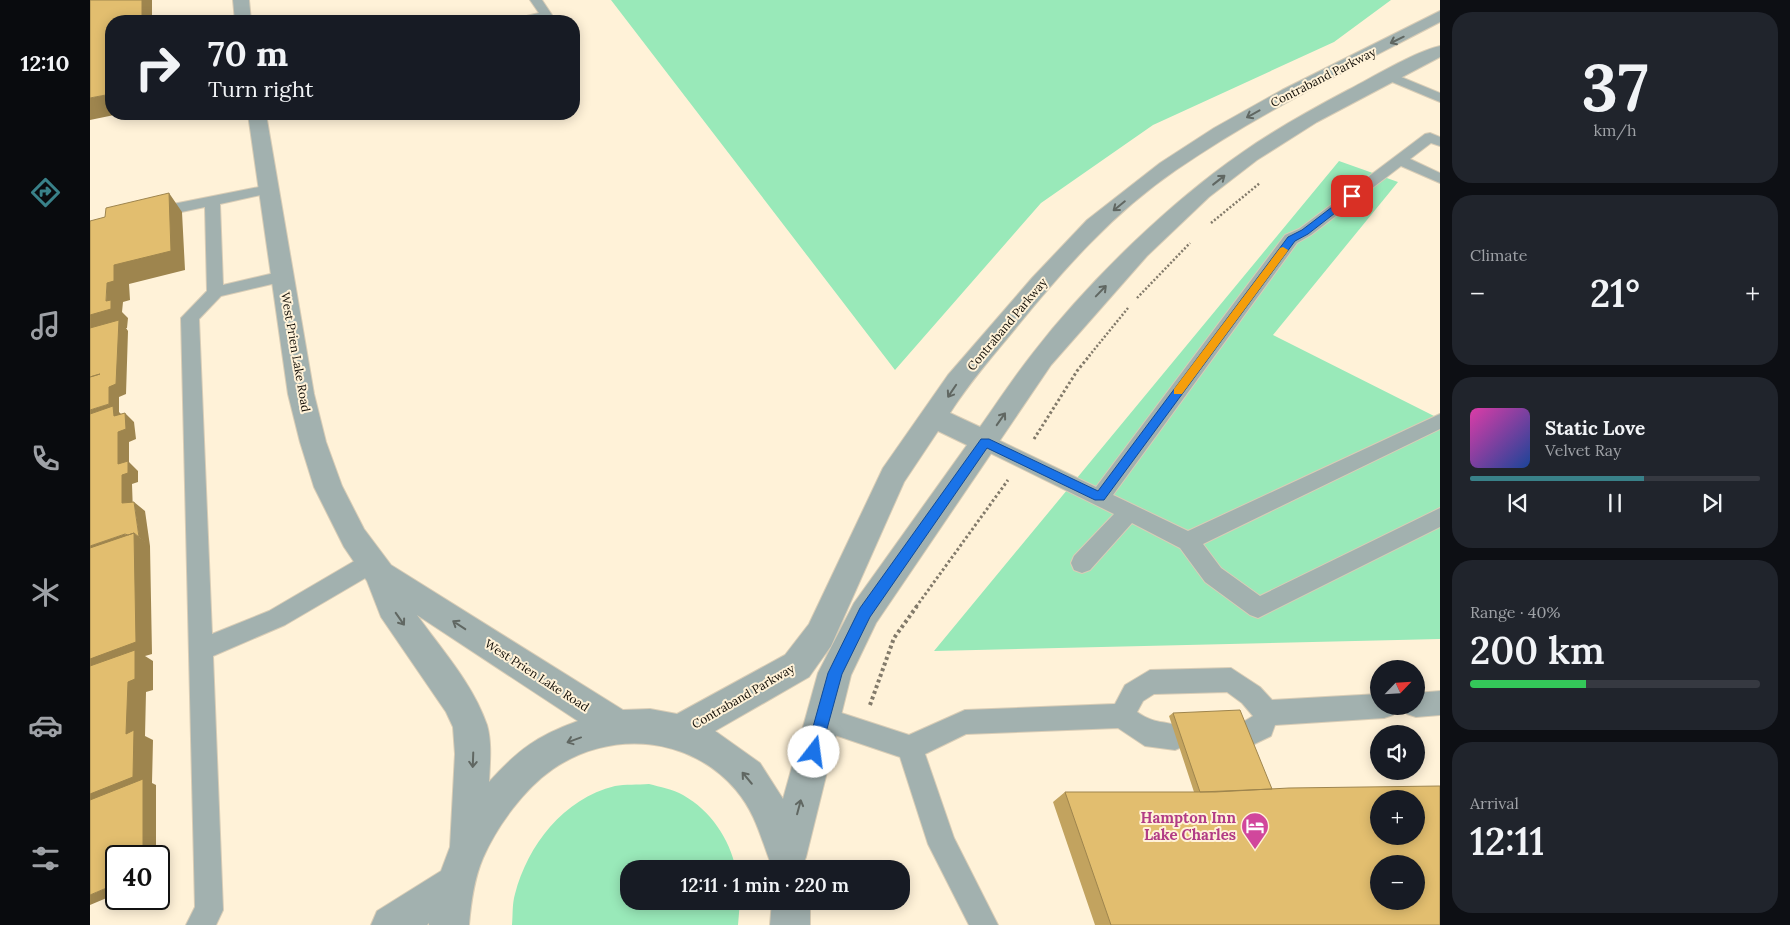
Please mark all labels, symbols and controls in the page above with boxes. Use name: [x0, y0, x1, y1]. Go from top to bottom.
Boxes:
text: 70 m: [208, 31, 288, 76]
icon: right: [125, 35, 190, 100]
one-way arrow: [1390, 35, 1405, 45]
street label: Contraband Parkway: [1268, 44, 1379, 110]
text: 37: [1582, 46, 1648, 129]
text: 12:10: [20, 49, 70, 77]
text: Turn right: [208, 75, 313, 103]
one-way arrow: [1245, 109, 1260, 119]
text: km/h: [1593, 120, 1637, 140]
icon: directions: [28, 175, 63, 210]
one-way arrow: [1212, 175, 1226, 185]
pin: [1331, 175, 1373, 217]
icon: arrive: [1338, 182, 1366, 210]
one-way arrow: [1113, 200, 1126, 211]
text: Climate: [1470, 245, 1527, 265]
text: 21°: [1590, 269, 1640, 317]
street label: Contraband Parkway: [964, 274, 1051, 373]
text: −: [1470, 276, 1485, 312]
text: +: [1745, 276, 1760, 312]
one-way arrow: [1095, 285, 1107, 298]
street label: West Prien Lake Road: [278, 291, 314, 413]
icon: music: [28, 308, 63, 343]
one-way arrow: [947, 383, 957, 397]
one-way arrow: [996, 412, 1006, 426]
text: Static Love: [1545, 416, 1645, 440]
text: Velvet Ray: [1545, 440, 1621, 460]
icon: phone: [28, 441, 63, 476]
icon: previous: [1504, 489, 1532, 517]
icon: pause: [1601, 489, 1629, 517]
icon: next: [1698, 489, 1726, 517]
icon: climate: [28, 575, 63, 610]
text: Range · 40%: [1470, 602, 1560, 622]
one-way arrow: [395, 612, 405, 626]
one-way arrow: [452, 620, 466, 630]
text: 200 km: [1470, 626, 1605, 674]
street label: West Prien Lake Road: [482, 636, 592, 714]
street label: Contraband Parkway: [689, 660, 798, 732]
north arrow: [1370, 660, 1425, 715]
map controls: [1370, 660, 1425, 910]
icon: car: [28, 708, 63, 743]
position arrow: [787, 725, 839, 777]
button: sound: [1370, 725, 1425, 780]
one-way arrow: [567, 736, 582, 745]
one-way arrow: [468, 752, 477, 768]
one-way arrow: [742, 772, 753, 785]
button: +: [1370, 790, 1425, 845]
text: Arrival: [1470, 793, 1519, 813]
one-way arrow: [795, 800, 805, 816]
place label: Hampton Inn Lake Charles: [1140, 808, 1236, 844]
hotel icon: Hampton Inn Lake Charles: [1240, 811, 1270, 850]
text: 12:11: [1470, 817, 1544, 865]
icon: filters: [28, 841, 63, 876]
speed limit sign: 40: [105, 845, 170, 910]
button: −: [1370, 855, 1425, 910]
text: 12:11 · 1 min · 220 m: [681, 873, 849, 897]

